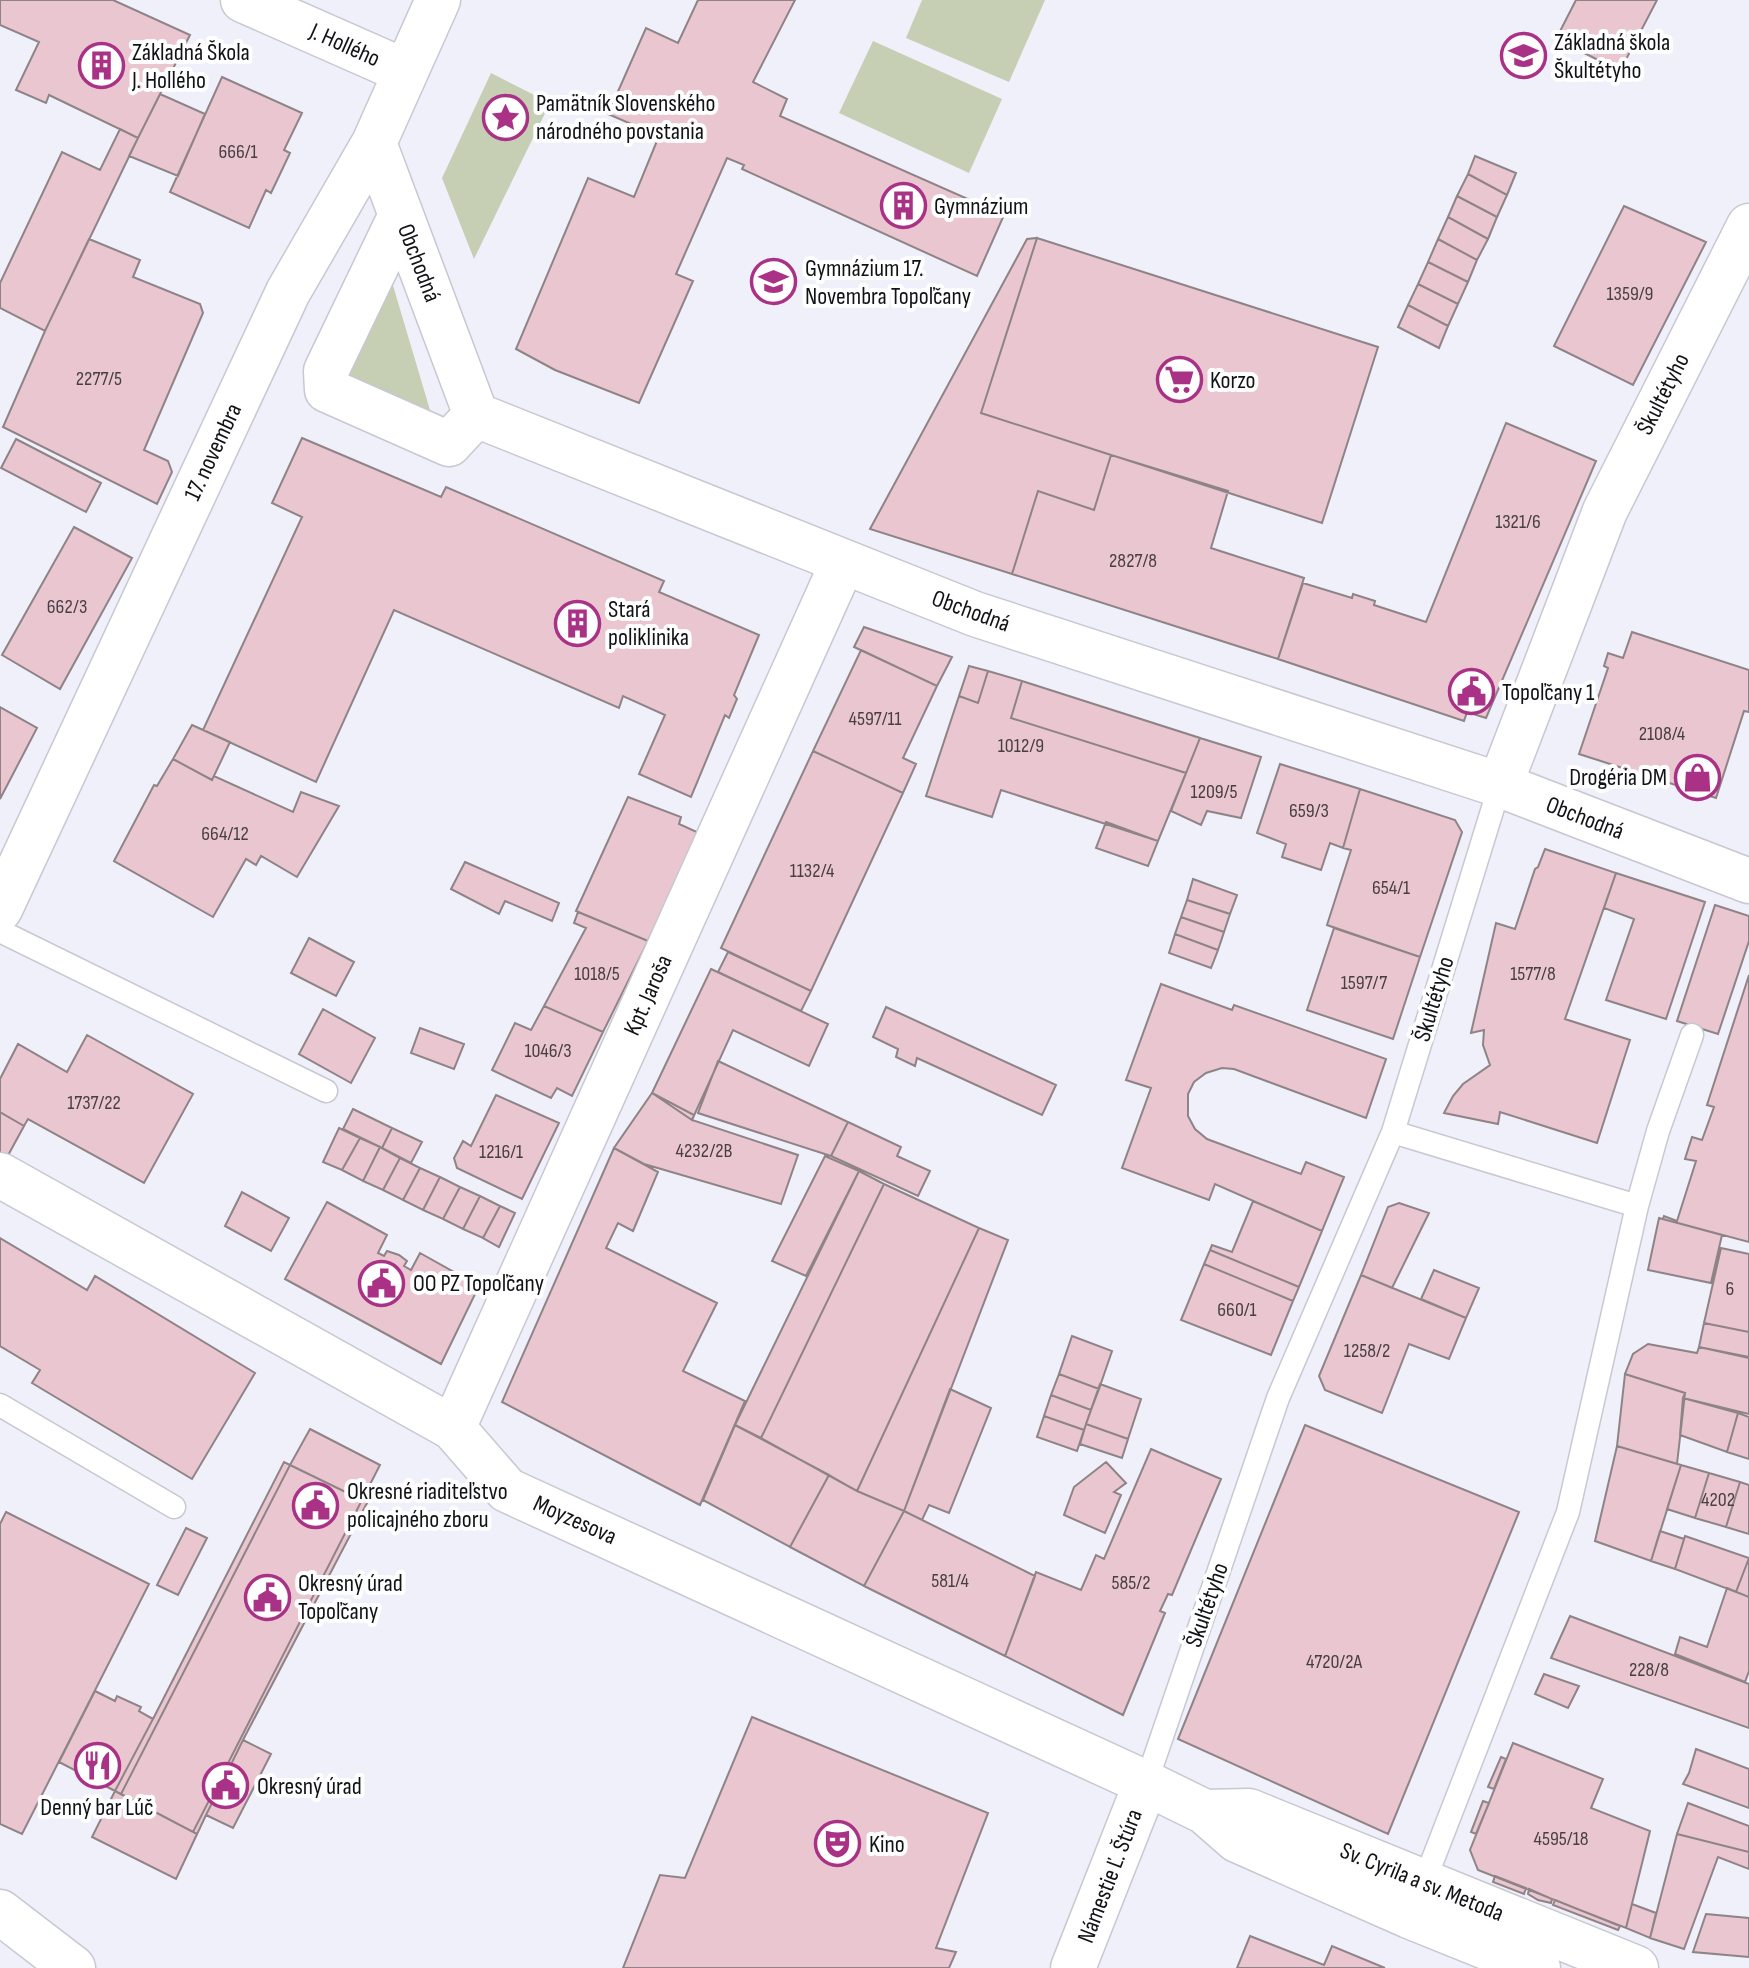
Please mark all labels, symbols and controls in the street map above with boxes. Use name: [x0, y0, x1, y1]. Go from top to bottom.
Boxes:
street label: J. Hollého: [304, 16, 385, 73]
place label: Základná škola Škultétyho: [1554, 28, 1670, 85]
school or university icon: Základná škola Škultétyho: [1499, 32, 1547, 80]
place label: Základná Škola J. Hollého: [131, 38, 250, 95]
building icon: Základná Škola J. Hollého: [77, 42, 125, 90]
place label: Pamätník Slovenského národného povstania: [536, 89, 716, 146]
place icon: Pamätník Slovenského národného povstania: [481, 93, 529, 141]
house number: 666/1: [218, 140, 258, 164]
building icon: Gymnázium: [879, 182, 927, 230]
place label: Gymnázium: [934, 192, 1028, 221]
street label: Obchodná: [391, 220, 447, 306]
place label: Gymnázium 17. Novembra Topoľčany: [805, 254, 971, 311]
school or university icon: Gymnázium 17. Novembra Topoľčany: [750, 258, 798, 306]
house number: 1359/9: [1607, 282, 1653, 306]
street label: Škultétyho: [1630, 348, 1696, 440]
supermarket icon: Korzo: [1155, 356, 1203, 404]
place label: Korzo: [1210, 366, 1256, 395]
house number: 2277/5: [76, 367, 122, 391]
street label: 17. novembra: [178, 399, 248, 505]
house number: 1321/6: [1495, 510, 1541, 534]
house number: 2827/8: [1109, 549, 1157, 573]
street label: Obchodná: [928, 583, 1014, 639]
house number: 662/3: [47, 595, 87, 619]
place label: Stará poliklinika: [608, 595, 689, 652]
building icon: Stará poliklinika: [553, 599, 601, 647]
public building icon: Topoľčany 1: [1447, 668, 1495, 716]
place label: Topoľčany 1: [1502, 678, 1595, 707]
house number: 4597/11: [849, 707, 901, 731]
house number: 2108/4: [1639, 722, 1685, 746]
house number: 1012/9: [998, 734, 1044, 758]
shop icon: Drogéria DM: [1674, 753, 1722, 801]
place label: Drogéria DM: [1569, 763, 1667, 792]
house number: 1209/5: [1190, 780, 1238, 804]
street label: Obchodná: [1542, 790, 1628, 846]
house number: 659/3: [1289, 799, 1329, 823]
house number: 664/12: [201, 822, 249, 846]
house number: 1132/4: [790, 859, 834, 883]
house number: 654/1: [1372, 876, 1410, 900]
street label: Kpt. Jaroša: [617, 950, 679, 1040]
street label: Škultétyho: [1407, 953, 1461, 1045]
house number: 1018/5: [574, 962, 620, 986]
house number: 1577/8: [1510, 962, 1556, 986]
house number: 1597/7: [1341, 971, 1387, 995]
house number: 1046/3: [524, 1039, 572, 1063]
house number: 1737/22: [67, 1091, 121, 1115]
house number: 4232/2B: [676, 1139, 732, 1163]
house number: 1216/1: [479, 1140, 523, 1164]
public building icon: OO PZ Topoľčany: [358, 1259, 406, 1307]
place label: OO PZ Topoľčany: [413, 1269, 544, 1298]
house number: 6: [1726, 1277, 1734, 1301]
house number: 660/1: [1217, 1298, 1257, 1322]
house number: 1258/2: [1344, 1339, 1390, 1363]
place label: Okresné riaditeľstvo policajného zboru: [347, 1477, 508, 1534]
public building icon: Okresné riaditeľstvo policajného zboru: [292, 1481, 340, 1529]
house number: 4202: [1701, 1488, 1735, 1512]
street label: Moyzesova: [529, 1489, 621, 1551]
street label: Škultétyho: [1179, 1559, 1235, 1651]
place label: Okresný úrad Topoľčany: [298, 1569, 403, 1626]
house number: 581/4: [931, 1569, 969, 1593]
house number: 585/2: [1112, 1571, 1150, 1595]
public building icon: Okresný úrad Topoľčany: [243, 1573, 291, 1621]
house number: 4720/2A: [1306, 1650, 1362, 1674]
house number: 228/8: [1629, 1658, 1669, 1682]
restaurant icon: Denný bar Lúč: [73, 1741, 121, 1789]
public building icon: Okresný úrad: [202, 1762, 250, 1810]
place label: Okresný úrad: [257, 1772, 362, 1801]
place label: Denný bar Lúč: [40, 1793, 154, 1822]
street label: Námestie Ľ. Štúra: [1071, 1805, 1149, 1947]
theatre icon: Kino: [814, 1820, 862, 1868]
house number: 4595/18: [1534, 1827, 1588, 1851]
place label: Kino: [869, 1830, 905, 1859]
street label: Sv. Cyrila a sv. Metoda: [1336, 1836, 1508, 1928]

